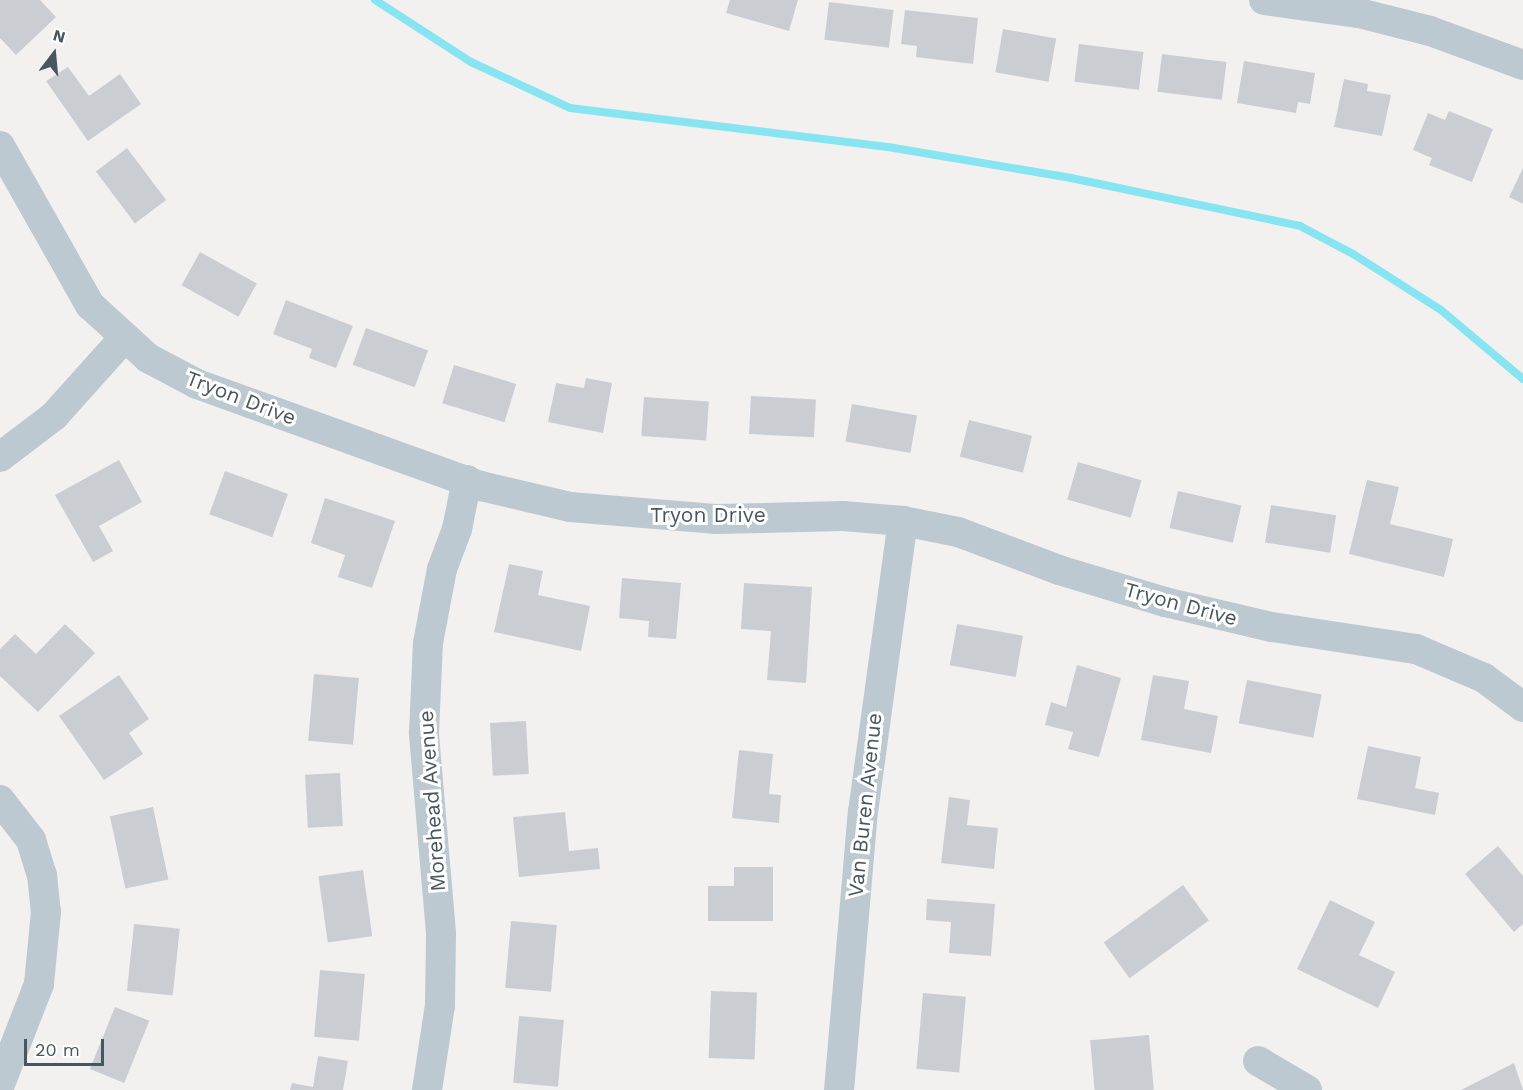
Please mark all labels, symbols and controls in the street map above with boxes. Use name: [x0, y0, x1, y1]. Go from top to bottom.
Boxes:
north arrow: [24, 24, 84, 84]
text: N: [51, 25, 67, 47]
street label: Tryon Drive: [183, 366, 299, 430]
street label: Tryon Drive: [650, 502, 766, 528]
street label: Tryon Drive: [1122, 577, 1240, 631]
street label: Morehead Avenue: [413, 709, 451, 893]
street label: Van Buren Avenue: [843, 711, 887, 899]
scale bar: [27, 1027, 106, 1065]
text: 20 m: [35, 1039, 80, 1060]

